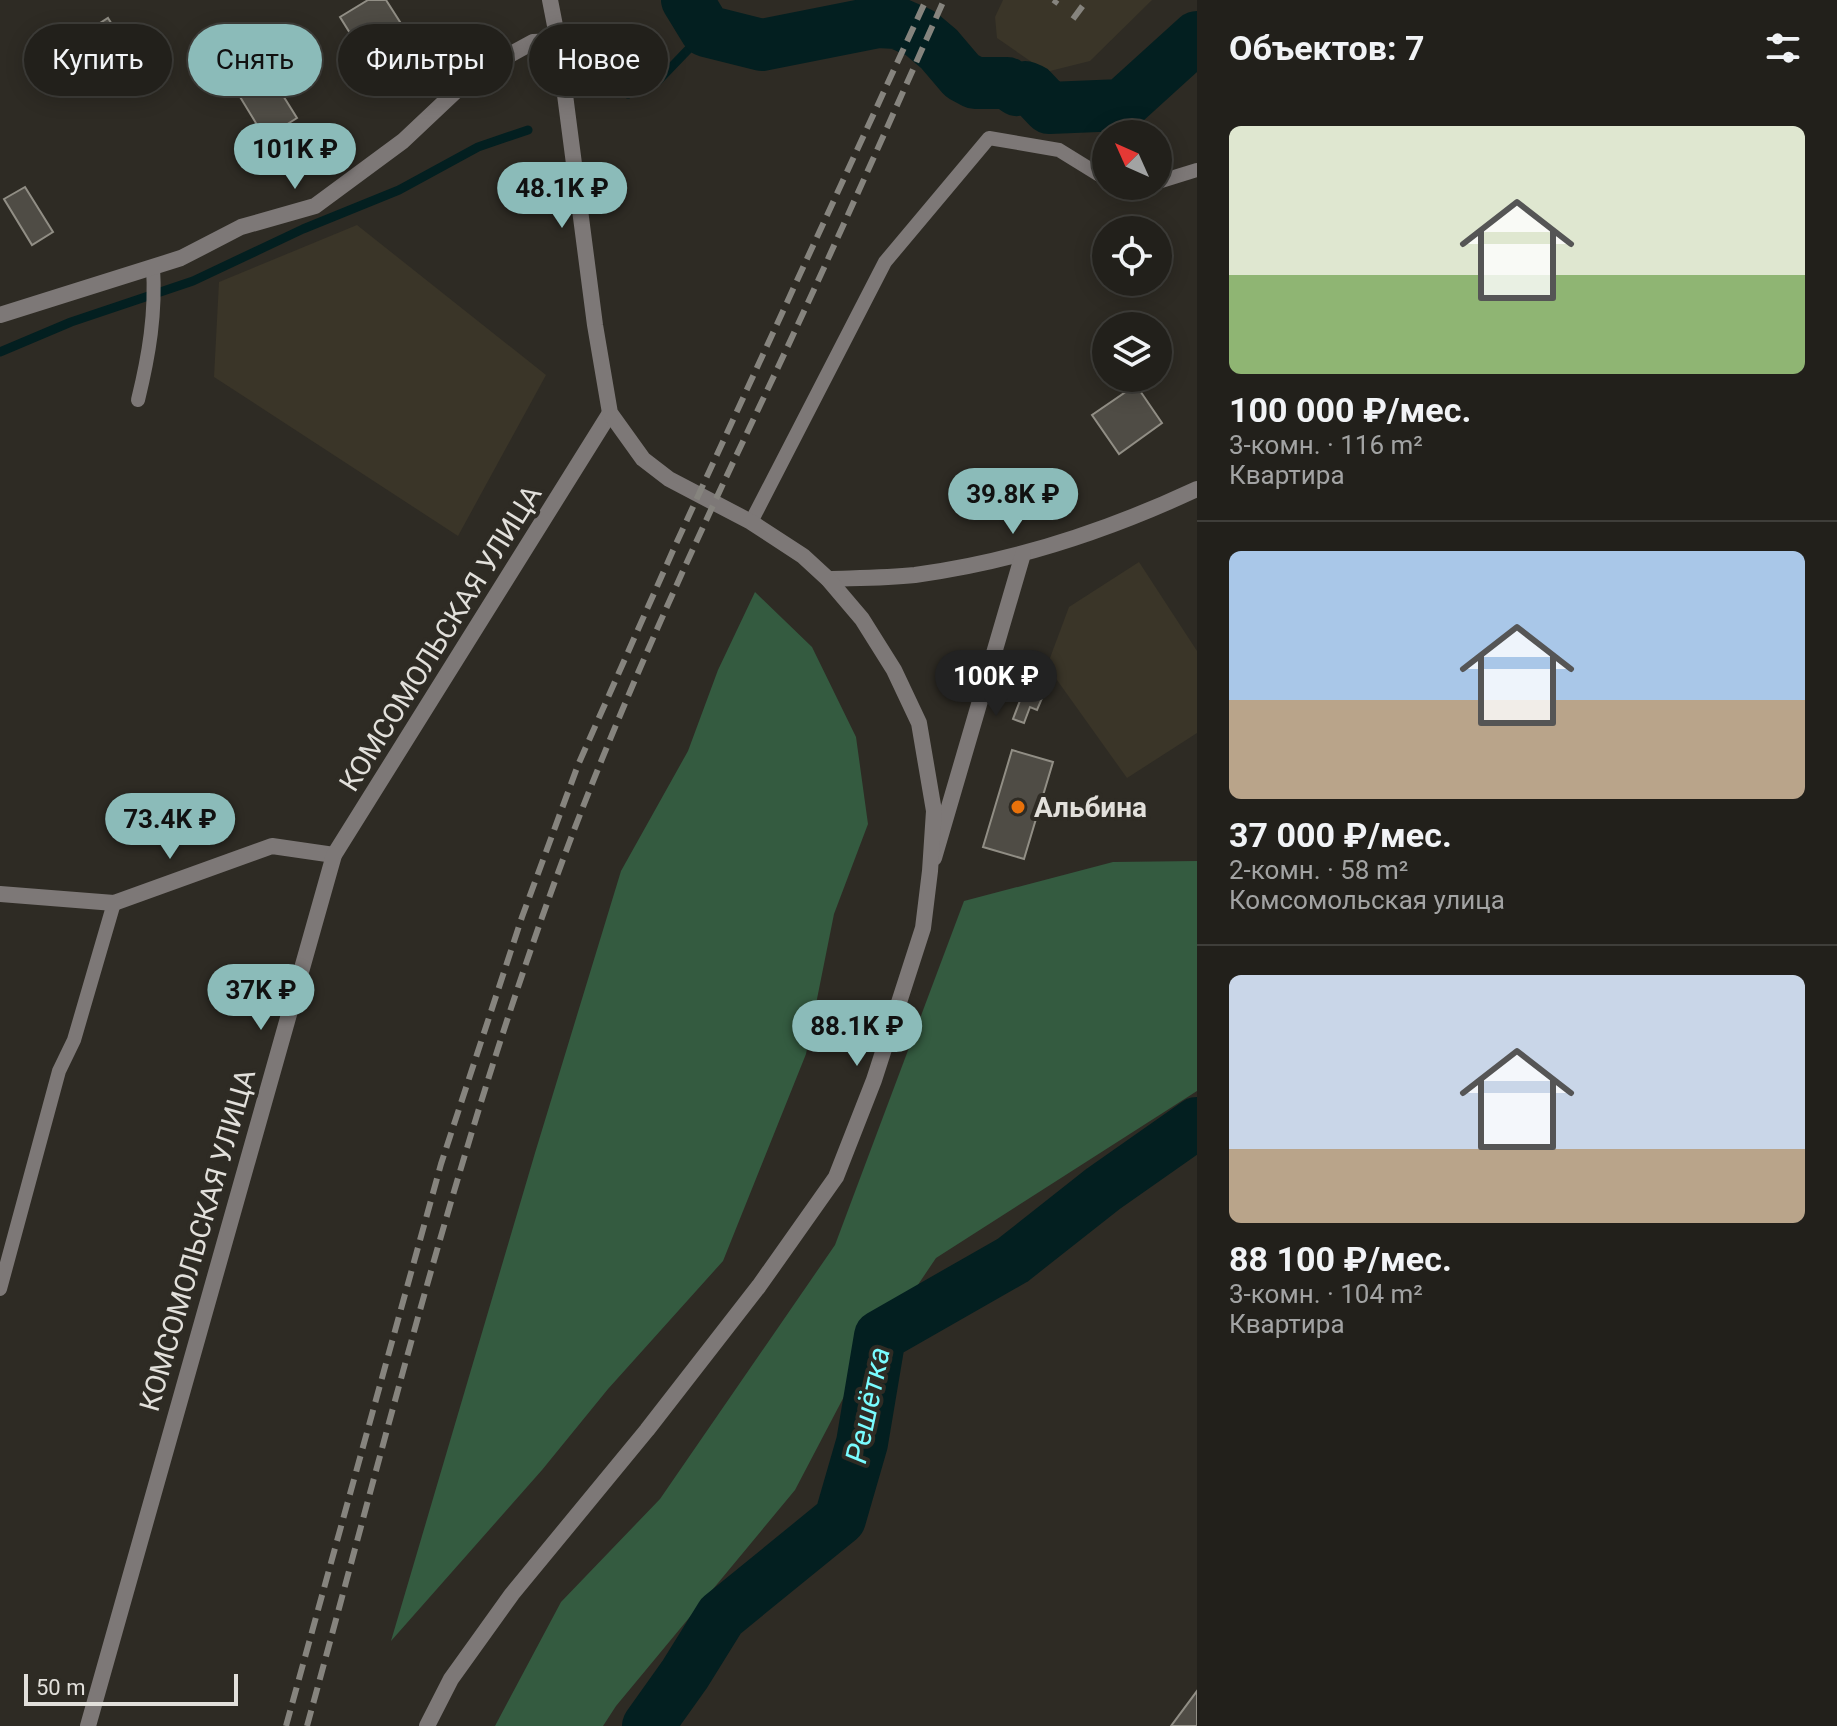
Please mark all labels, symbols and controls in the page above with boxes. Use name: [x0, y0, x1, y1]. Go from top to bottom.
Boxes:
chip: Купить: [24, 24, 172, 96]
chip: Снять: [188, 24, 322, 96]
chip: Фильтры: [338, 24, 513, 96]
chip: Новое: [529, 24, 668, 96]
icon: filters: [1761, 26, 1805, 70]
text: Объектов: 7: [1229, 28, 1424, 68]
north arrow: [1092, 120, 1172, 200]
map controls: [1092, 120, 1172, 392]
pin: 101K ₽: [230, 123, 360, 191]
text: 101K ₽: [252, 134, 338, 164]
pin: 48.1K ₽: [488, 162, 636, 230]
text: 48.1K ₽: [515, 173, 609, 203]
icon: home: [1445, 178, 1589, 322]
button: locate: [1092, 216, 1172, 296]
button: layers: [1092, 312, 1172, 392]
text: 100 000 ₽/мес.: [1229, 390, 1471, 430]
text: 3-комн. · 116 m²: [1229, 430, 1423, 460]
text: Квартира: [1229, 460, 1345, 490]
pin: 39.8K ₽: [939, 468, 1087, 536]
street label: КОМСОМОЛЬСКАЯ УЛИЦА: [333, 479, 548, 797]
text: 39.8K ₽: [966, 479, 1060, 509]
icon: home: [1445, 603, 1589, 747]
pin: 100K ₽: [931, 650, 1061, 718]
text: 100K ₽: [953, 661, 1039, 691]
place label: Альбина: [1034, 791, 1147, 824]
pin: 73.4K ₽: [96, 793, 244, 861]
marker: Альбина: [1009, 798, 1027, 816]
text: 73.4K ₽: [123, 804, 217, 834]
text: 37 000 ₽/мес.: [1229, 815, 1452, 855]
text: 2-комн. · 58 m²: [1229, 855, 1408, 885]
text: Комсомольская улица: [1229, 885, 1505, 915]
pin: 37K ₽: [205, 964, 317, 1032]
text: 37K ₽: [225, 975, 297, 1005]
pin: 88.1K ₽: [783, 1000, 931, 1068]
text: 88.1K ₽: [810, 1011, 904, 1041]
icon: home: [1445, 1027, 1589, 1171]
street label: КОМСОМОЛЬСКАЯ УЛИЦА: [133, 1065, 262, 1415]
text: 88 100 ₽/мес.: [1229, 1239, 1452, 1279]
text: 3-комн. · 104 m²: [1229, 1279, 1423, 1309]
text: Квартира: [1229, 1309, 1345, 1339]
water label: Решётка: [838, 1344, 897, 1466]
scale bar: [24, 1670, 238, 1706]
text: 50 m: [36, 1675, 85, 1700]

